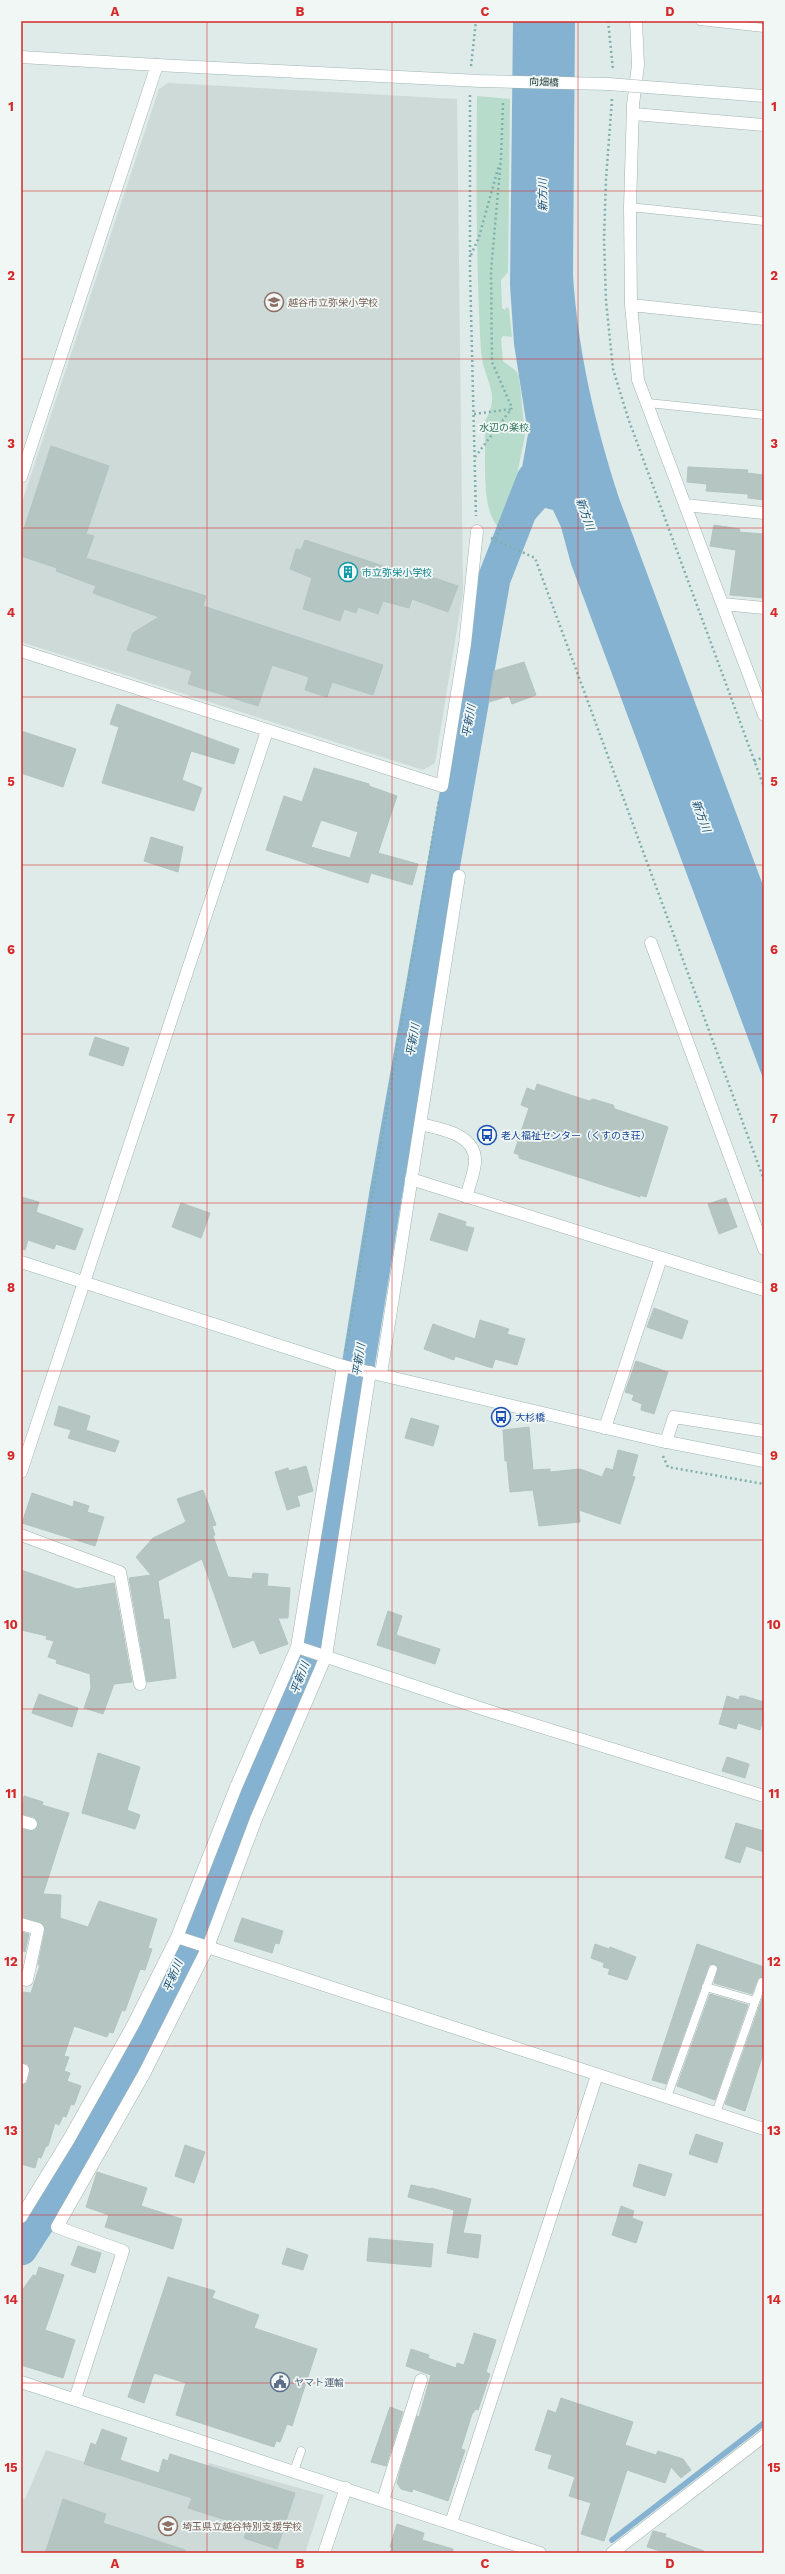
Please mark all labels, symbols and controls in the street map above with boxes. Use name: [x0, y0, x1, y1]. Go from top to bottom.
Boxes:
text: A: [111, 4, 120, 19]
text: B: [296, 4, 305, 19]
text: C: [481, 4, 490, 19]
text: D: [665, 4, 675, 19]
street label: 向畑橋: [529, 76, 559, 88]
text: 1: [8, 99, 14, 114]
text: 1: [771, 99, 777, 114]
water label: 新方川: [536, 177, 550, 212]
text: 2: [7, 268, 15, 283]
text: 2: [770, 268, 778, 283]
school or university icon: 越谷市立弥栄小学校: [263, 291, 285, 313]
place label: 越谷市立弥栄小学校: [288, 297, 378, 308]
park label: 水辺の楽校: [479, 422, 529, 433]
text: 3: [7, 436, 15, 451]
text: 3: [770, 436, 778, 451]
water label: 新方川: [573, 496, 597, 533]
building icon: 市立弥栄小学校: [337, 561, 359, 583]
place label: 市立弥栄小学校: [362, 567, 432, 578]
text: 4: [7, 605, 16, 620]
text: 4: [770, 605, 779, 620]
water label: 平新川: [460, 703, 478, 738]
text: 5: [7, 774, 15, 789]
text: 5: [770, 774, 778, 789]
water label: 新方川: [689, 798, 713, 835]
text: 6: [7, 942, 15, 957]
text: 6: [770, 942, 778, 957]
water label: 平新川: [404, 1022, 422, 1057]
text: 7: [7, 1111, 15, 1126]
text: 7: [770, 1111, 778, 1126]
bus stop icon: 老人福祉センター（くすのき荘）: [476, 1124, 498, 1146]
place label: 老人福祉センター（くすのき荘）: [501, 1130, 651, 1141]
text: 8: [7, 1280, 15, 1295]
text: 8: [770, 1280, 778, 1295]
water label: 平新川: [350, 1342, 368, 1377]
bus stop icon: 大杉橋: [490, 1406, 512, 1428]
place label: 大杉橋: [515, 1412, 545, 1423]
text: 9: [7, 1448, 15, 1463]
text: 9: [770, 1448, 778, 1463]
text: 10: [4, 1617, 18, 1632]
text: 10: [767, 1617, 781, 1632]
water label: 平新川: [288, 1659, 312, 1696]
text: 11: [5, 1786, 17, 1801]
text: 11: [768, 1786, 780, 1801]
text: 12: [4, 1954, 18, 1969]
text: 12: [767, 1954, 781, 1969]
water label: 平新川: [161, 1957, 186, 1994]
text: 13: [4, 2123, 18, 2138]
text: 13: [767, 2123, 781, 2138]
text: 14: [4, 2292, 19, 2307]
text: 14: [767, 2292, 782, 2307]
public building icon: ヤマト運輸: [269, 2371, 291, 2393]
place label: ヤマト運輸: [294, 2377, 344, 2388]
text: 15: [4, 2460, 18, 2475]
text: 15: [767, 2460, 781, 2475]
school or university icon: 埼玉県立越谷特別支援学校: [157, 2515, 179, 2537]
place label: 埼玉県立越谷特別支援学校: [182, 2521, 302, 2532]
text: A: [111, 2556, 120, 2571]
text: B: [296, 2556, 305, 2571]
text: C: [481, 2556, 490, 2571]
text: D: [665, 2556, 675, 2571]

